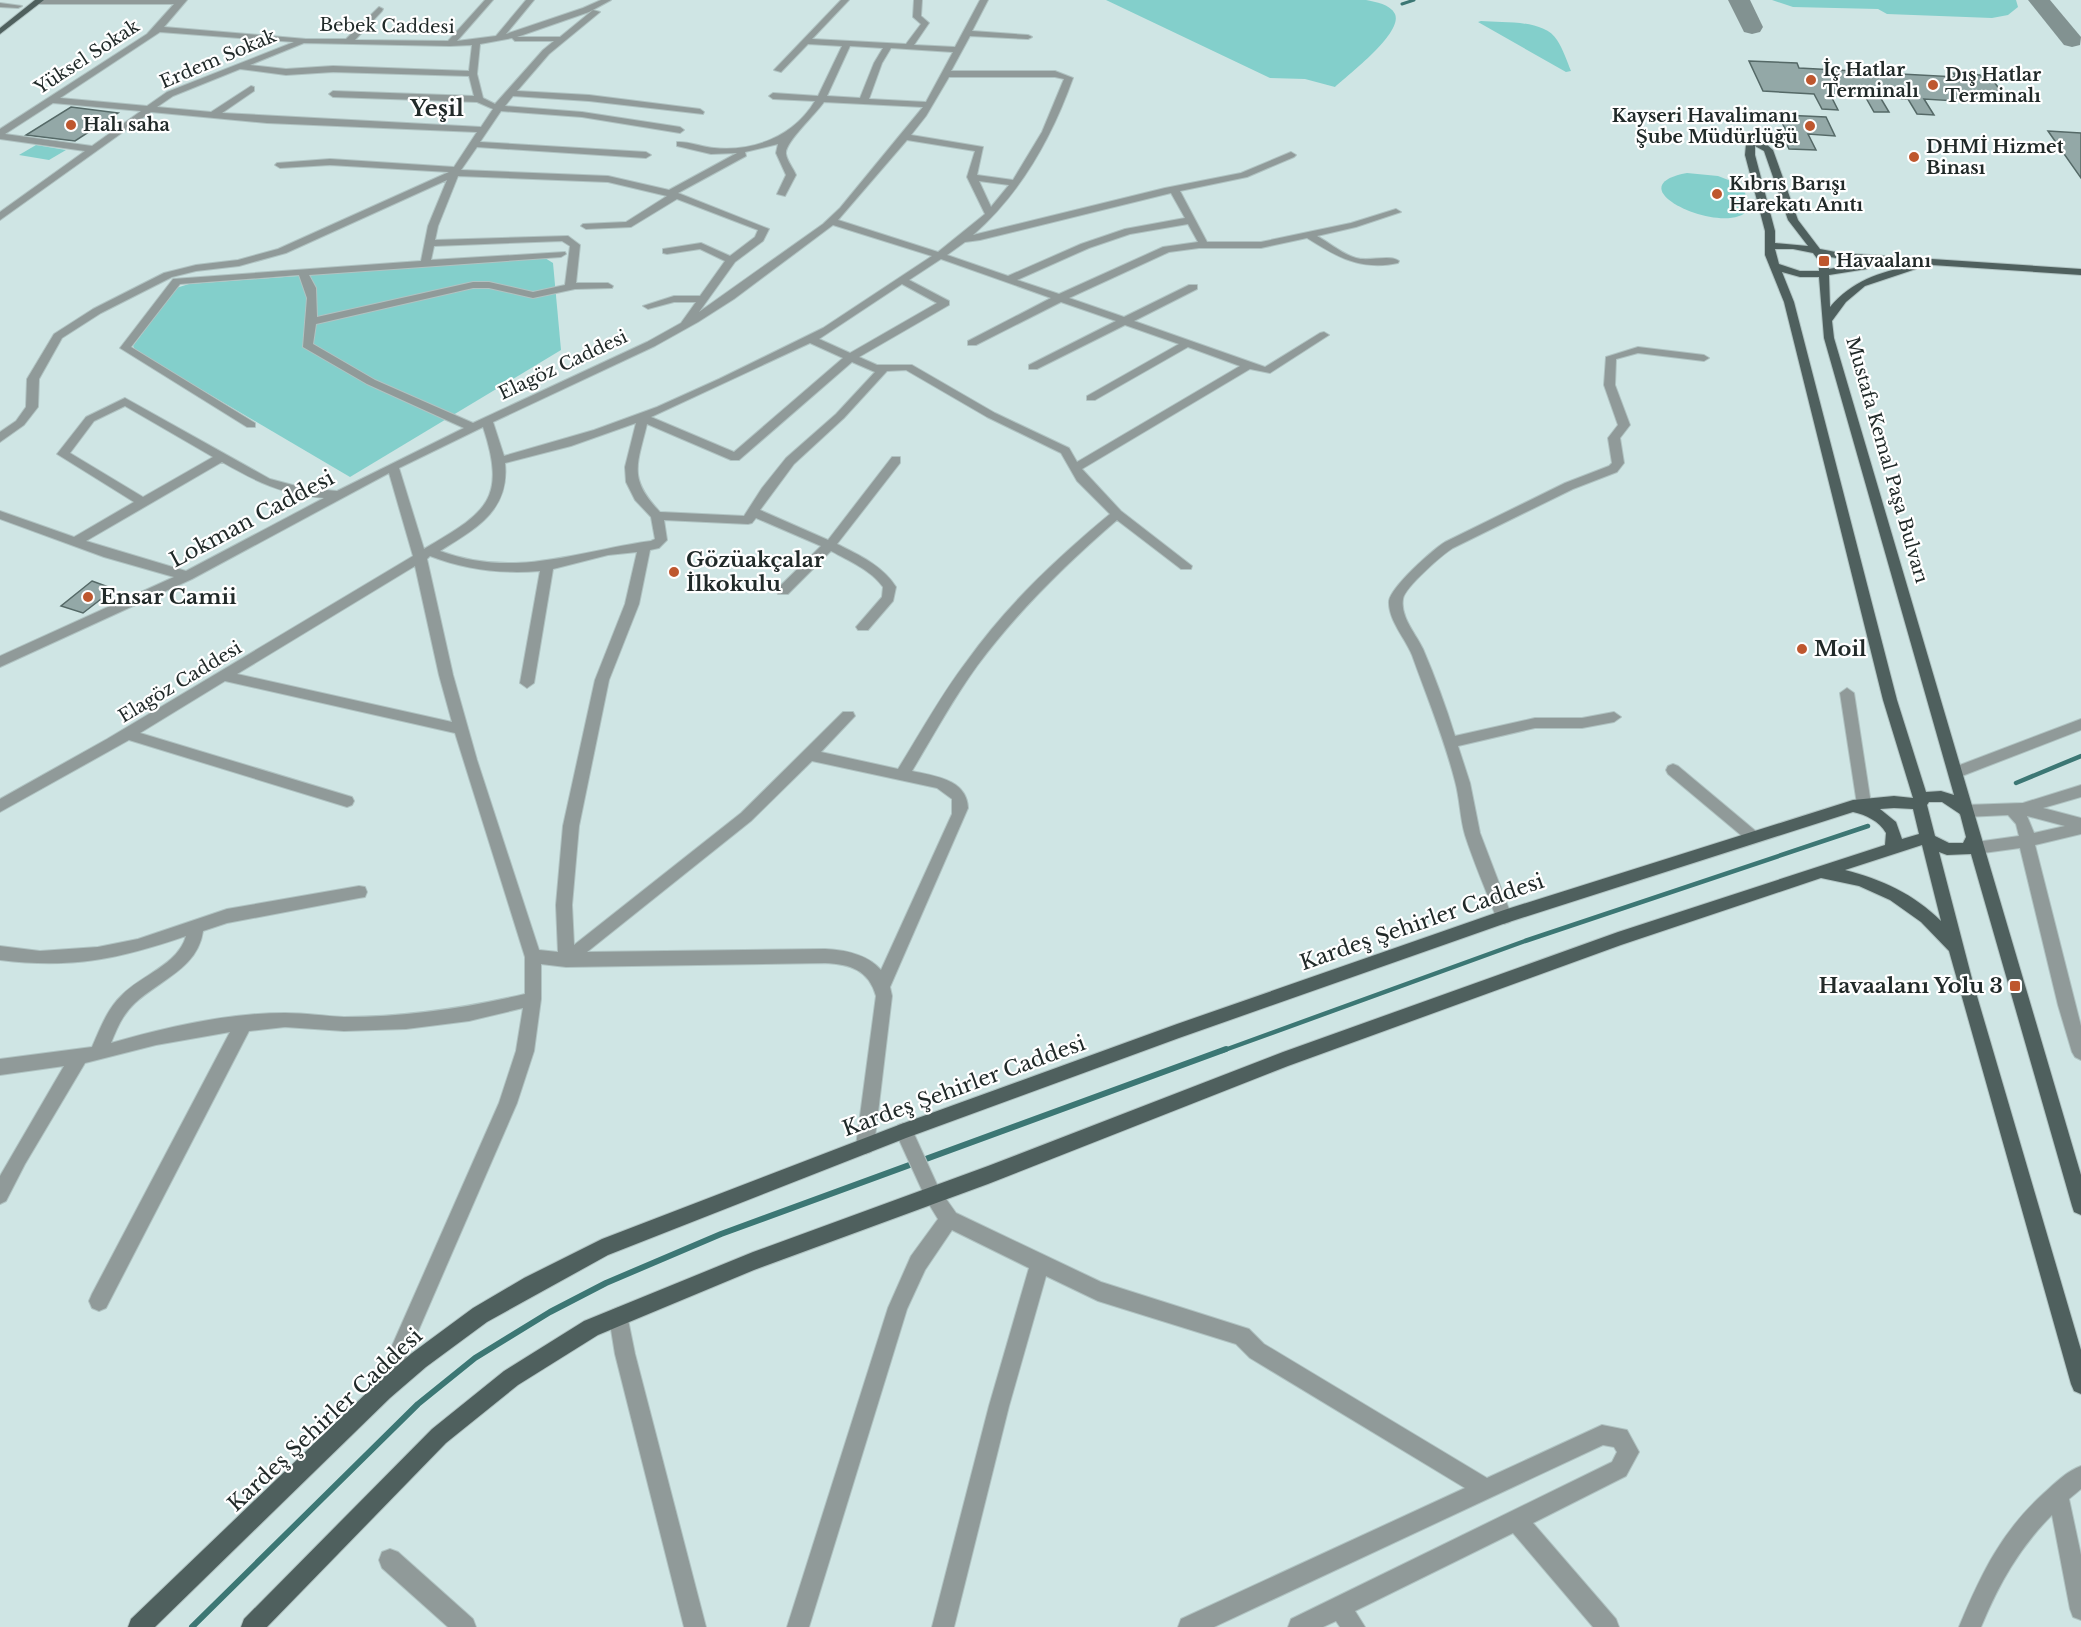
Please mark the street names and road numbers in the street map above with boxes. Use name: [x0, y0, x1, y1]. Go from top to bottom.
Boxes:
street label: Bebek Caddesi: [319, 14, 455, 38]
street label: Yüksel Sokak: [30, 15, 143, 100]
street label: Erdem Sokak: [157, 25, 279, 93]
street label: Elagöz Caddesi: [495, 325, 631, 405]
street label: Mustafa Kemal Paşa Bulvarı: [1841, 334, 1933, 586]
street label: Lokman Caddesi: [165, 465, 339, 573]
street label: Elagöz Caddesi: [114, 637, 246, 727]
street label: Kardeş Şehirler Caddesi: [1296, 868, 1548, 976]
street label: Kardeş Şehirler Caddesi: [839, 1030, 1089, 1142]
street label: Kardeş Şehirler Caddesi: [222, 1323, 428, 1517]

